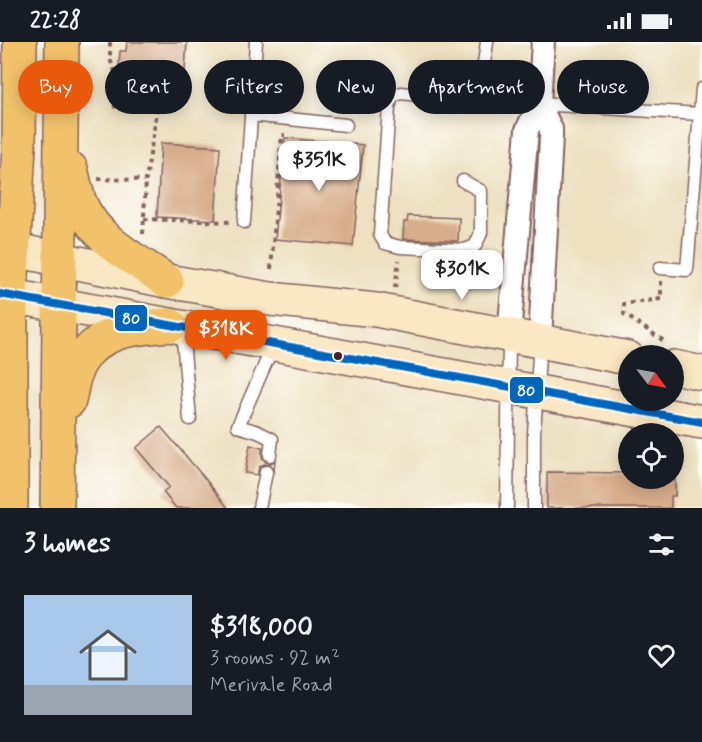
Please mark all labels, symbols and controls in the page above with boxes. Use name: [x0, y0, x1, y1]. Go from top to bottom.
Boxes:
text: 22:28: [30, 7, 81, 35]
chip: Buy: [18, 60, 93, 114]
chip: Rent: [105, 60, 192, 114]
chip: Filters: [204, 60, 304, 114]
chip: New: [316, 60, 396, 114]
chip: Apartment: [408, 60, 545, 114]
chip: House: [557, 60, 649, 114]
pin: $351K: [277, 141, 361, 192]
text: $351K: [292, 147, 346, 174]
pin: $301K: [420, 250, 504, 301]
text: $301K: [435, 256, 489, 283]
line badge: 80: [114, 304, 148, 332]
text: 80: [122, 309, 140, 330]
pin: $318K: [184, 310, 268, 361]
text: $318K: [199, 316, 253, 343]
north arrow: [618, 345, 684, 411]
map controls: [618, 345, 684, 489]
unlabelled marker: [332, 350, 344, 362]
line badge: 80: [509, 376, 544, 404]
text: 80: [517, 381, 535, 402]
button: locate: [618, 423, 684, 489]
text: 3 homes: [24, 527, 111, 561]
icon: filters: [645, 528, 678, 561]
text: $318,000: [210, 611, 313, 645]
icon: home: [72, 619, 144, 691]
icon: heart: [645, 639, 678, 672]
text: 3 rooms · 92 m²: [210, 645, 340, 672]
text: Merivale Road: [210, 672, 333, 699]

